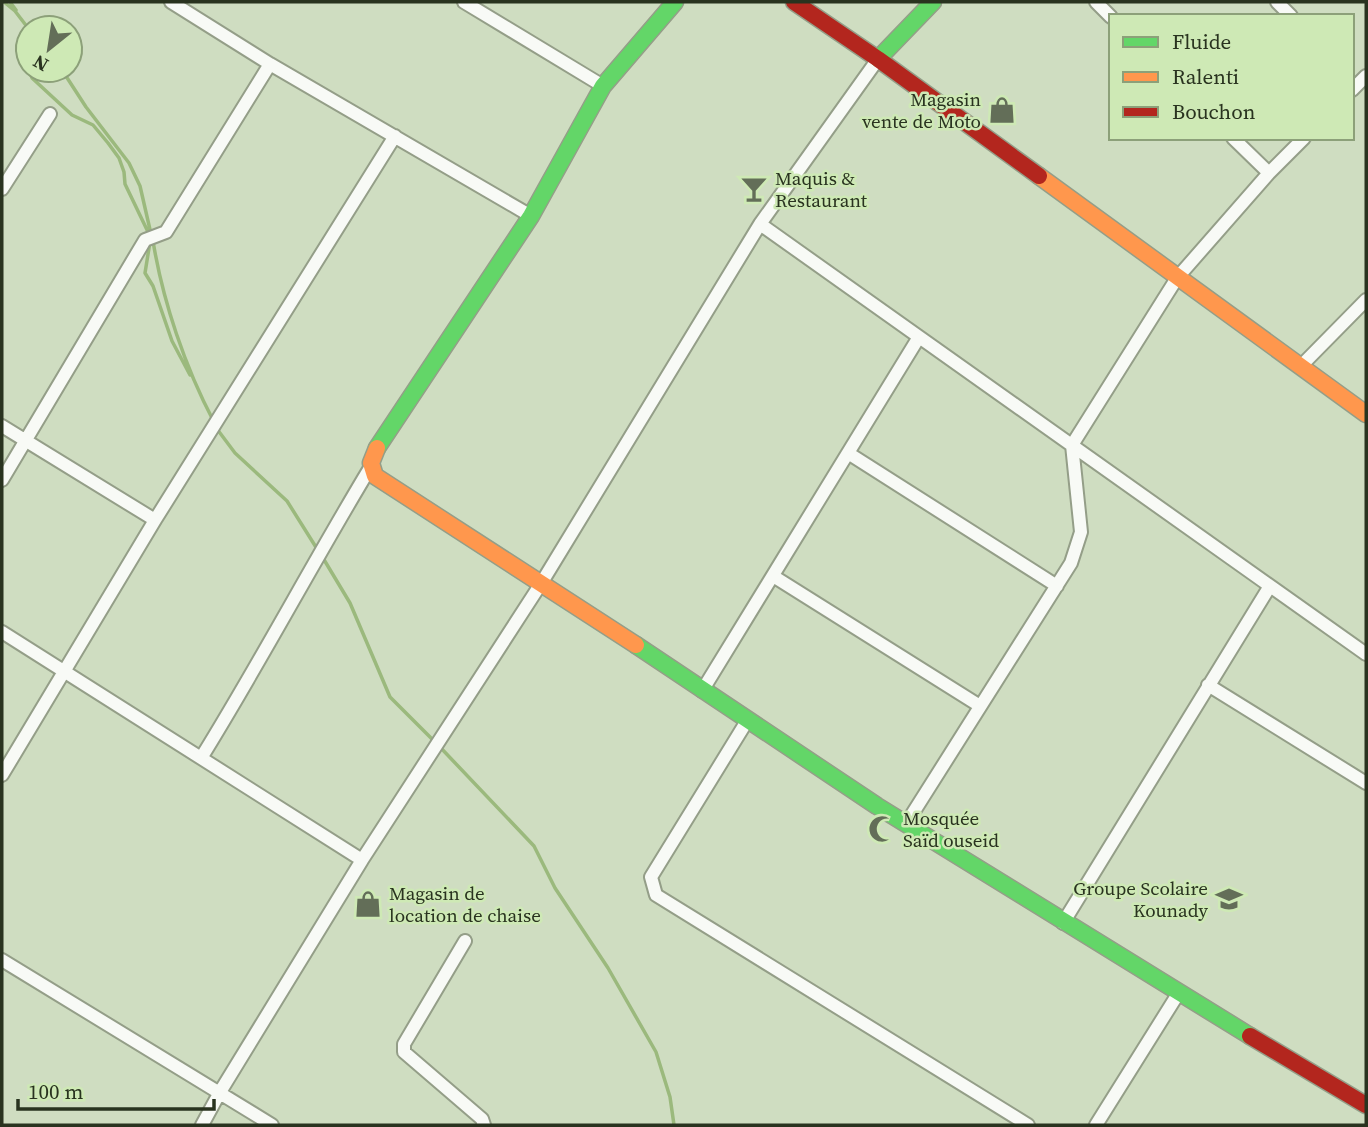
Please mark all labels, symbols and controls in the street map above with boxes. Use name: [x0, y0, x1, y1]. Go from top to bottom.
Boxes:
north arrow: [14, 14, 84, 84]
legend: [1109, 14, 1354, 140]
text: Fluide: [1172, 27, 1231, 56]
text: N: [28, 49, 53, 78]
text: Ralenti: [1172, 62, 1239, 91]
place label: Magasin vente de Moto: [862, 86, 981, 134]
shop icon: Magasin vente de Moto: [987, 95, 1017, 125]
text: Bouchon: [1172, 97, 1256, 126]
place label: Maquis & Restaurant: [775, 165, 868, 213]
bar icon: Maquis & Restaurant: [739, 174, 769, 204]
place label: Mosquée Saïd ouseid: [903, 805, 999, 853]
mosque icon: Mosquée Saïd ouseid: [867, 814, 897, 844]
place label: Groupe Scolaire Kounady: [1073, 875, 1208, 923]
place label: Magasin de location de chaise: [389, 880, 541, 928]
school or university icon: Groupe Scolaire Kounady: [1214, 884, 1244, 914]
shop icon: Magasin de location de chaise: [353, 889, 383, 919]
scale bar: [18, 1068, 214, 1112]
text: 100 m: [28, 1077, 83, 1106]

